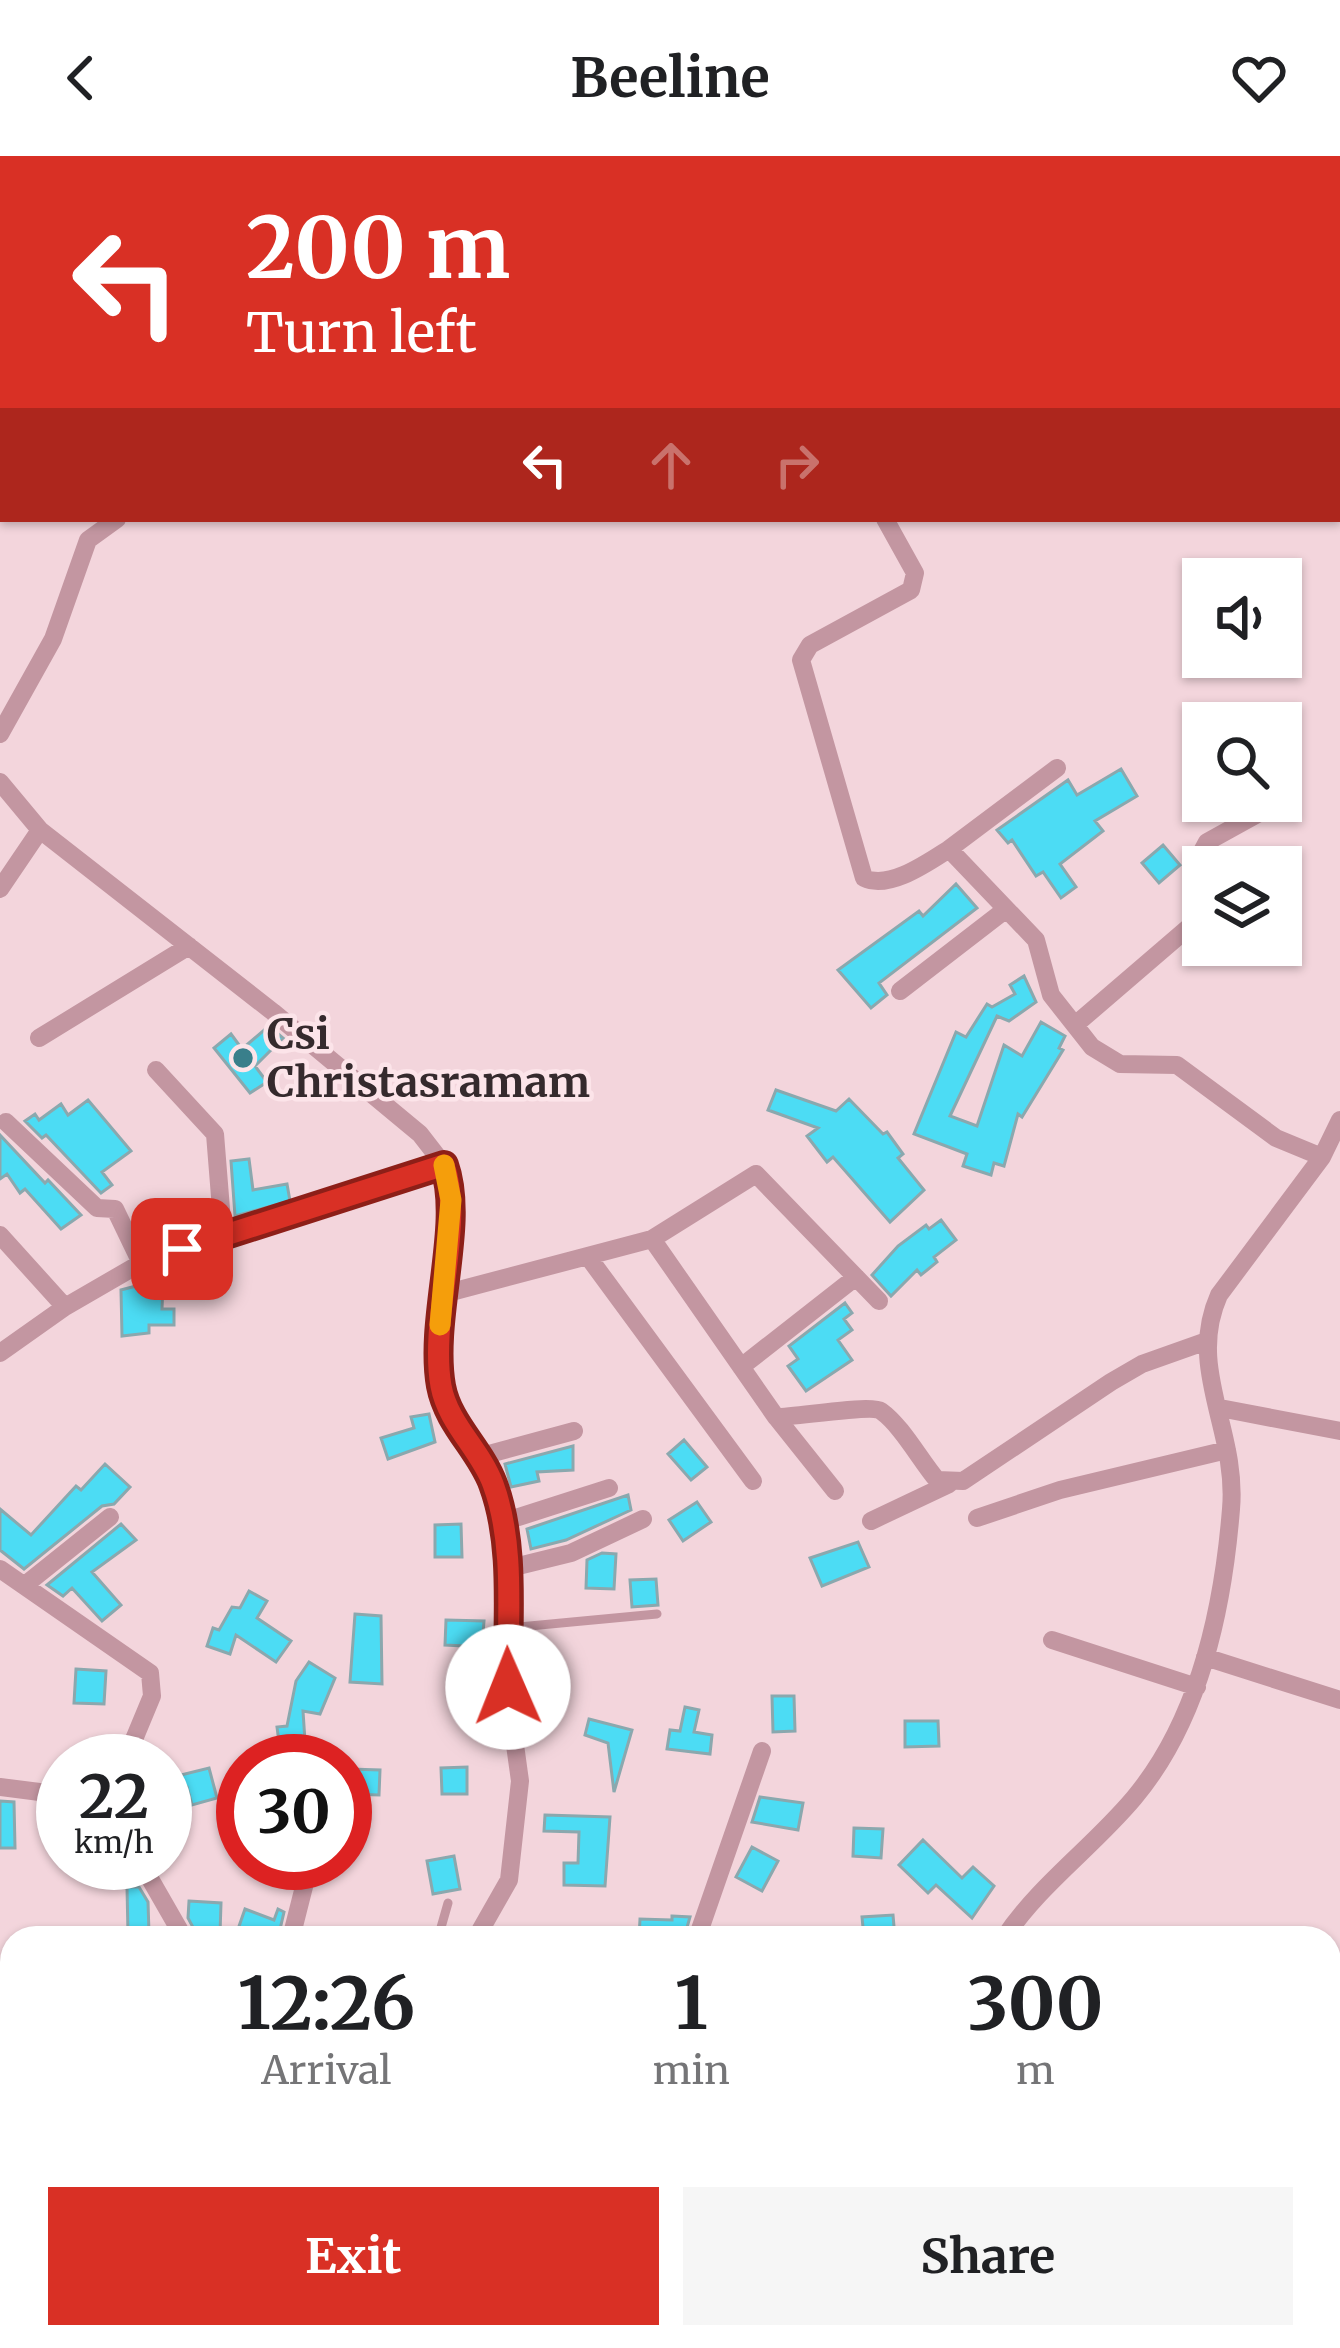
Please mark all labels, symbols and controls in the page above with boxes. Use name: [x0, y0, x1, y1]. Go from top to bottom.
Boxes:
text: Beeline: [570, 44, 770, 112]
icon: back: [48, 45, 114, 111]
icon: heart: [1226, 45, 1292, 111]
text: 200 m: [246, 195, 510, 301]
icon: left: [48, 204, 204, 360]
text: Turn left: [246, 299, 477, 367]
icon: left: [512, 432, 578, 498]
icon: ahead: [638, 432, 704, 498]
icon: right: [764, 432, 830, 498]
map controls: [1182, 558, 1302, 966]
button: sound: [1182, 558, 1302, 678]
button: search: [1182, 702, 1302, 822]
button: layers: [1182, 846, 1302, 966]
place label: Csi Christasramam: [267, 1008, 590, 1108]
marker: Csi Christasramam: [230, 1045, 256, 1071]
pin: [131, 1198, 233, 1300]
icon: arrive: [149, 1216, 215, 1282]
position arrow: [445, 1624, 571, 1750]
speed limit sign: 30: [216, 1734, 372, 1890]
text: 22: [79, 1759, 149, 1834]
text: km/h: [74, 1823, 154, 1861]
text: 12:26: [237, 1958, 415, 2049]
text: 1: [675, 1958, 708, 2049]
text: 300: [967, 1958, 1104, 2049]
text: Arrival: [261, 2046, 391, 2095]
text: min: [653, 2046, 730, 2095]
text: m: [1016, 2046, 1055, 2095]
button: Exit: [48, 2187, 659, 2325]
button: Share: [683, 2187, 1293, 2325]

